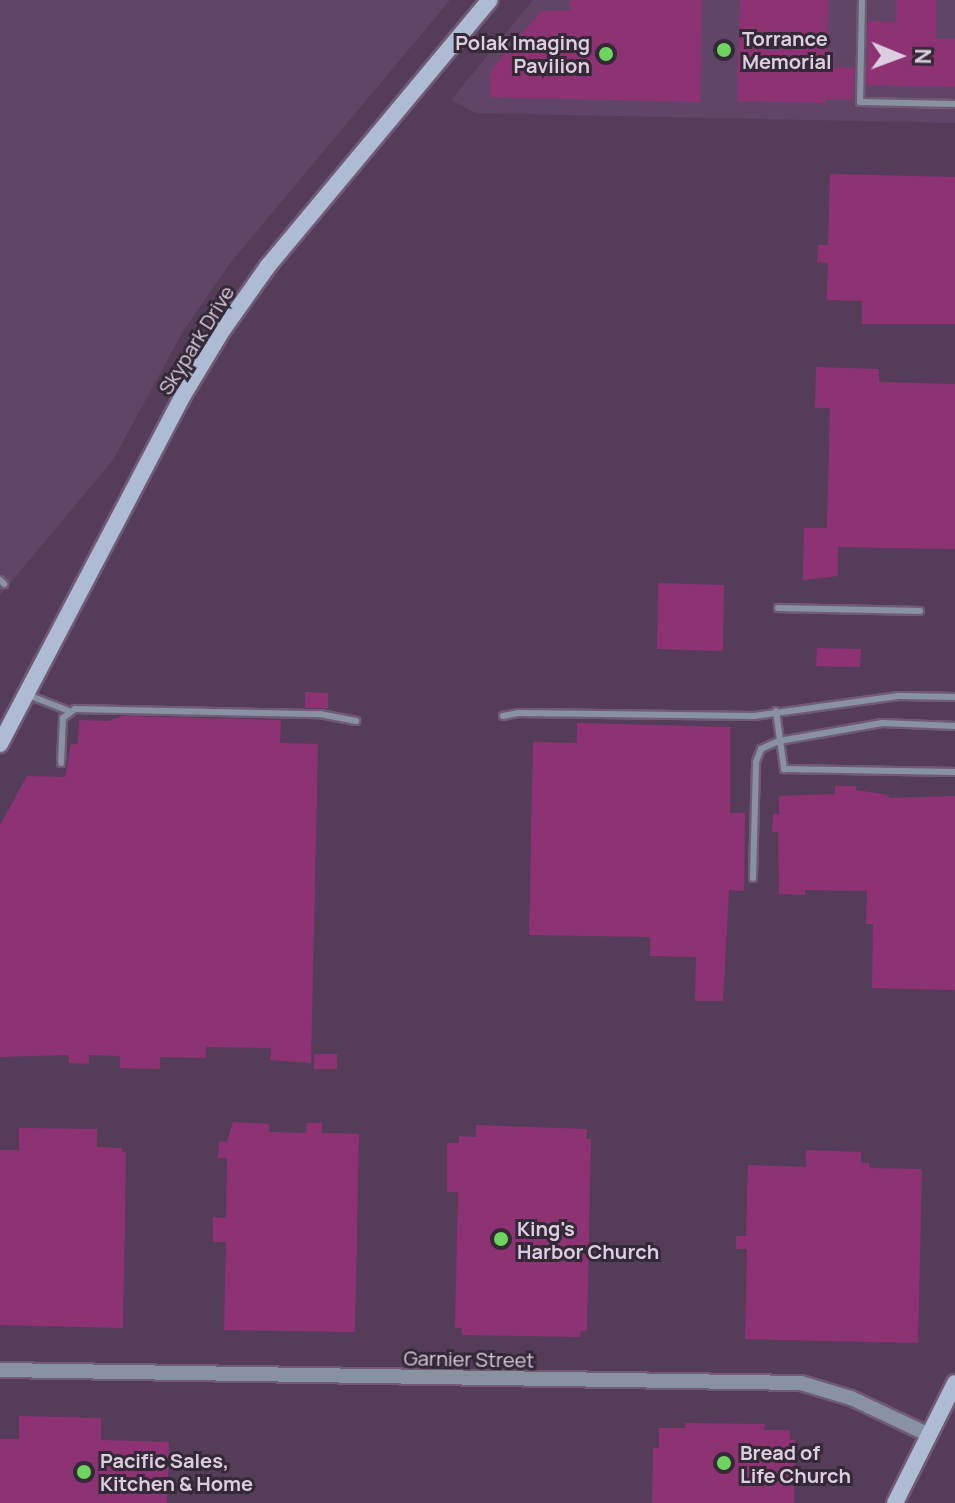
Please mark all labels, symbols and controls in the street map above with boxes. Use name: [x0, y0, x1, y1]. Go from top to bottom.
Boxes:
north arrow: [859, 16, 939, 96]
place label: Torrance Memorial: [742, 26, 832, 73]
place label: Polak Imaging Pavilion: [455, 30, 590, 77]
marker: Torrance Memorial: [713, 39, 735, 61]
marker: Polak Imaging Pavilion: [597, 45, 615, 63]
text: N: [908, 48, 938, 65]
street label: Skypark Drive: [153, 281, 239, 399]
place label: King's Harbor Church: [517, 1216, 659, 1263]
marker: King's Harbor Church: [492, 1230, 510, 1248]
street label: Garnier Street: [403, 1346, 535, 1372]
place label: Bread of Life Church: [740, 1440, 851, 1487]
place label: Pacific Sales, Kitchen & Home: [100, 1448, 253, 1495]
marker: Bread of Life Church: [715, 1454, 733, 1472]
marker: Pacific Sales, Kitchen & Home: [75, 1463, 93, 1481]

